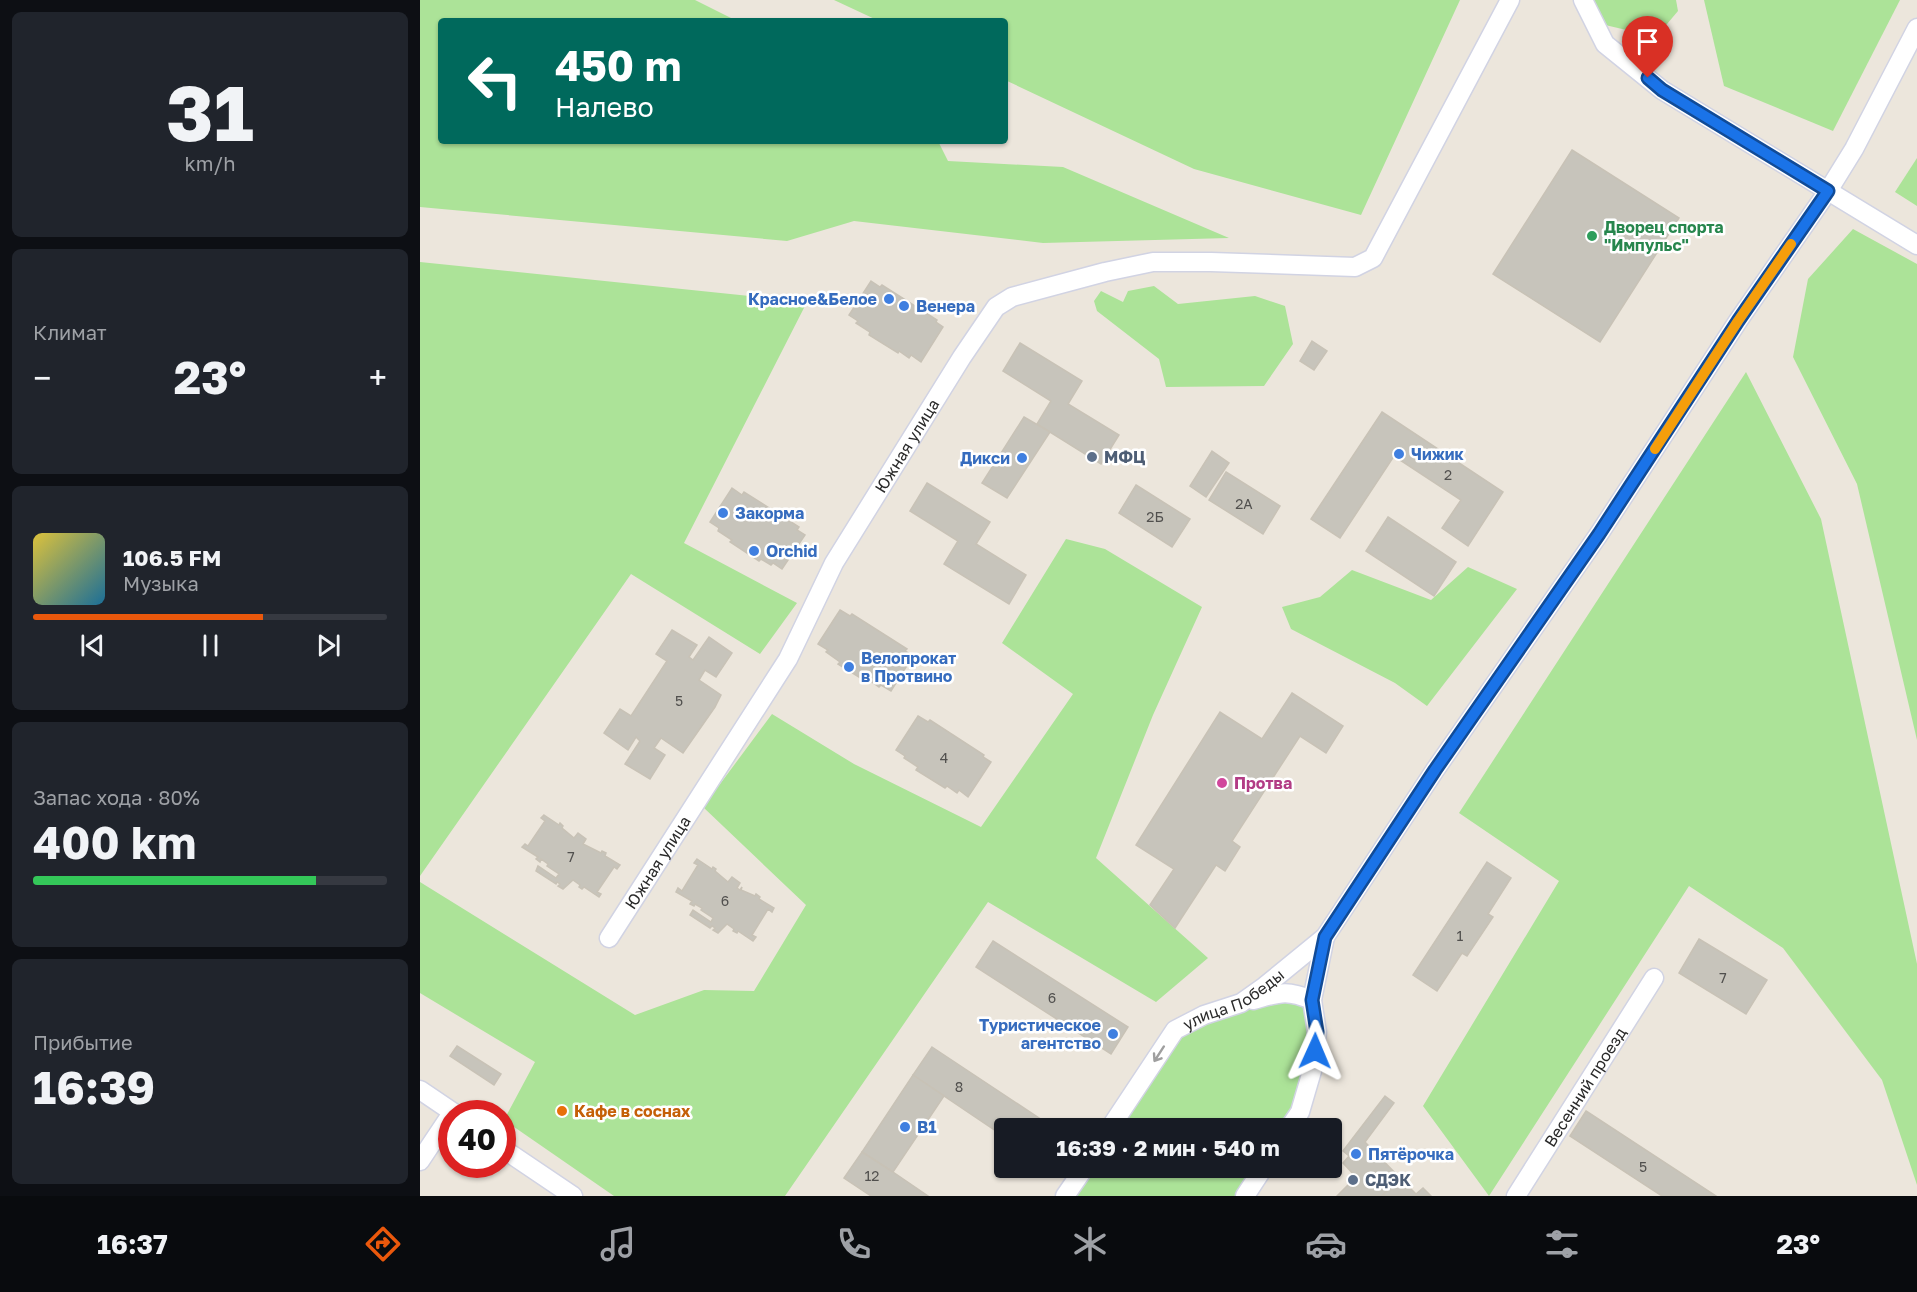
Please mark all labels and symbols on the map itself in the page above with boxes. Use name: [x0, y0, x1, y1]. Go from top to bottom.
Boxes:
pin: [1622, 16, 1673, 78]
place label: Дворец спорта "Импульс": [1604, 217, 1724, 255]
marker: Дворец спорта "Импульс": [1585, 229, 1599, 243]
place label: Красное&Белое: [748, 289, 877, 309]
marker: Красное&Белое: [882, 292, 896, 306]
place label: Венера: [916, 296, 975, 316]
marker: Венера: [897, 299, 911, 313]
street label: Южная улица: [870, 395, 944, 496]
place label: Чижик: [1411, 444, 1465, 464]
place label: МФЦ: [1104, 447, 1146, 467]
marker: Чижик: [1392, 447, 1406, 461]
place label: Дикси: [960, 448, 1010, 468]
marker: МФЦ: [1085, 450, 1099, 464]
marker: Дикси: [1015, 451, 1029, 465]
house number: 2: [1444, 466, 1452, 483]
house number: 2А: [1235, 495, 1253, 512]
place label: Закорма: [735, 503, 804, 523]
marker: Закорма: [716, 506, 730, 520]
house number: 2Б: [1146, 508, 1164, 525]
place label: Orchid: [766, 541, 818, 561]
marker: Orchid: [747, 544, 761, 558]
place label: Велопрокат в Протвино: [861, 648, 956, 686]
marker: Велопрокат в Протвино: [842, 660, 856, 674]
house number: 5: [675, 692, 683, 709]
house number: 4: [940, 749, 948, 766]
place label: Протва: [1234, 773, 1292, 793]
marker: Протва: [1215, 776, 1229, 790]
street label: Южная улица: [620, 812, 695, 913]
house number: 7: [567, 848, 575, 865]
house number: 6: [721, 892, 729, 909]
house number: 1: [1457, 927, 1464, 944]
street label: улица Победы: [1179, 965, 1288, 1034]
house number: 7: [1719, 969, 1727, 986]
house number: 6: [1048, 989, 1056, 1006]
place label: Туристическое агентство: [979, 1015, 1101, 1053]
position arrow: [1283, 1019, 1347, 1083]
street label: Весенний проезд: [1540, 1023, 1630, 1150]
marker: Туристическое агентство: [1106, 1027, 1120, 1041]
one-way arrow: [1153, 1045, 1165, 1062]
house number: 8: [955, 1078, 963, 1095]
speed limit sign: 40: [438, 1100, 516, 1178]
place label: Кафе в соснах: [574, 1101, 691, 1121]
marker: Кафе в соснах: [555, 1104, 569, 1118]
place label: В1: [917, 1117, 937, 1137]
marker: В1: [898, 1120, 912, 1134]
place label: Пятёрочка: [1368, 1144, 1454, 1164]
marker: Пятёрочка: [1349, 1147, 1363, 1161]
house number: 5: [1639, 1158, 1647, 1175]
house number: 12: [865, 1167, 879, 1184]
place label: СДЭК: [1365, 1170, 1411, 1190]
marker: СДЭК: [1346, 1173, 1360, 1187]

